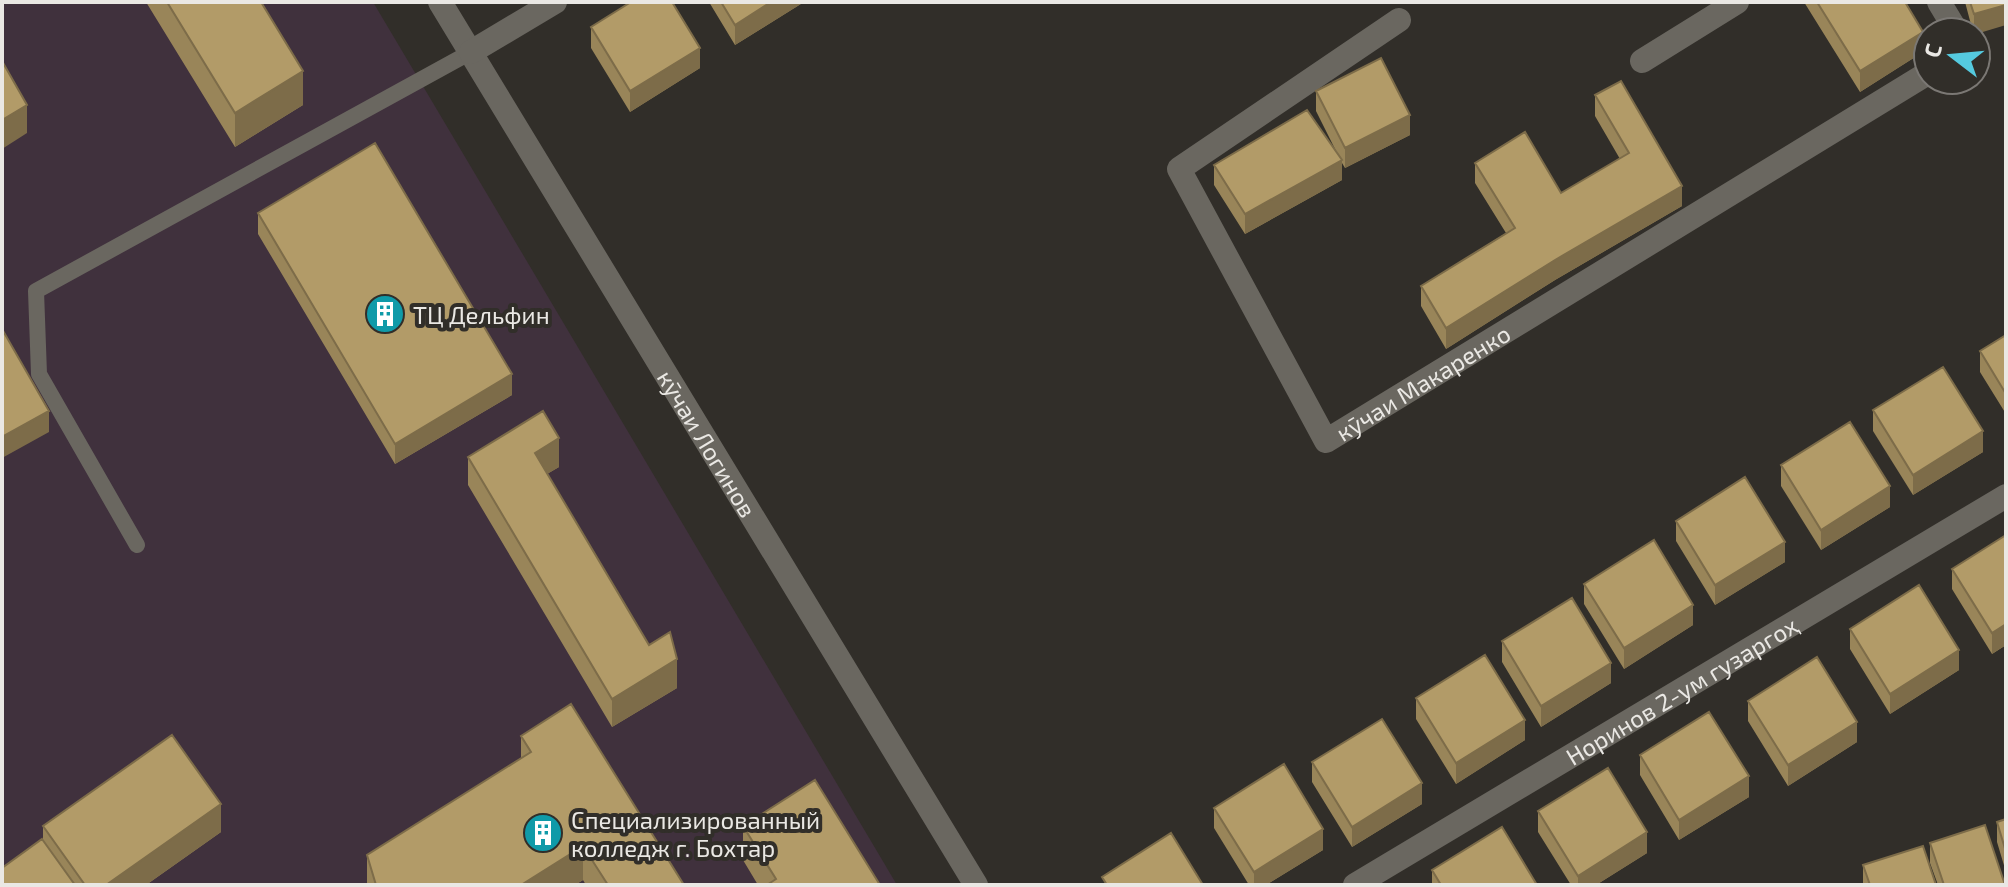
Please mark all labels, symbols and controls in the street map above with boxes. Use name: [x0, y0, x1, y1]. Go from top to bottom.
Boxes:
north arrow: [1912, 16, 1992, 96]
text: С: [1918, 40, 1946, 60]
building icon: ТЦ Дельфин: [364, 293, 406, 335]
place label: ТЦ Дельфин: [413, 300, 550, 329]
street label: кӯчаи Макаренко: [1330, 318, 1515, 446]
street label: кӯчаи Логинов: [652, 364, 763, 522]
street label: Норинов 2-ум гузаргоҳ: [1560, 610, 1802, 770]
place label: Специализированный колледж г. Бохтар: [571, 805, 820, 862]
building icon: Специализированный колледж г. Бохтар: [522, 812, 564, 854]

